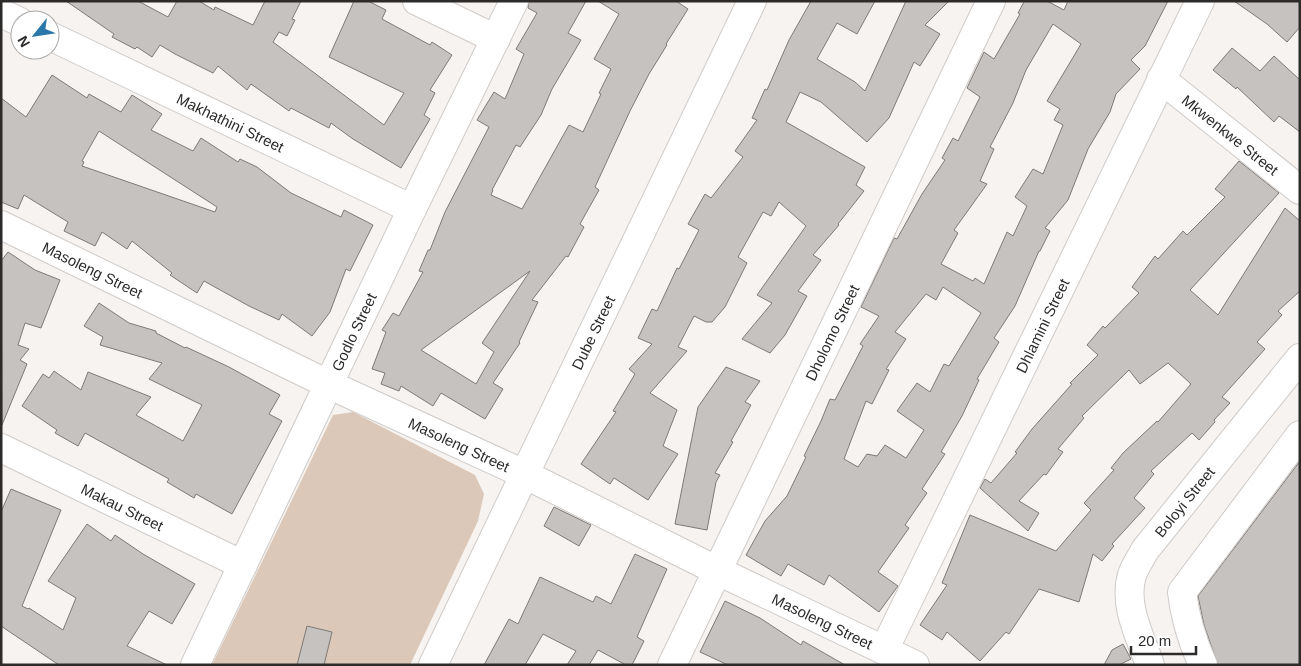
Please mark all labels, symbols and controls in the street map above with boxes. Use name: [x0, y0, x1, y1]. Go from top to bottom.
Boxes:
north arrow: [10, 10, 60, 60]
text: N: [14, 33, 33, 50]
street label: Makhathini Street: [174, 89, 288, 155]
street label: Mkwenkwe Street: [1179, 91, 1283, 179]
street label: Masoleng Street: [40, 238, 146, 302]
street label: Dhlamini Street: [1012, 275, 1073, 375]
street label: Dholomo Street: [802, 281, 862, 383]
street label: Godlo Street: [328, 289, 380, 374]
street label: Dube Street: [568, 292, 618, 372]
street label: Masoleng Street: [406, 414, 513, 475]
street label: Boloyi Street: [1151, 462, 1218, 540]
street label: Makau Street: [79, 480, 167, 534]
street label: Masoleng Street: [770, 590, 876, 652]
scale bar: [1131, 624, 1196, 656]
text: 20 m: [1138, 632, 1171, 649]

